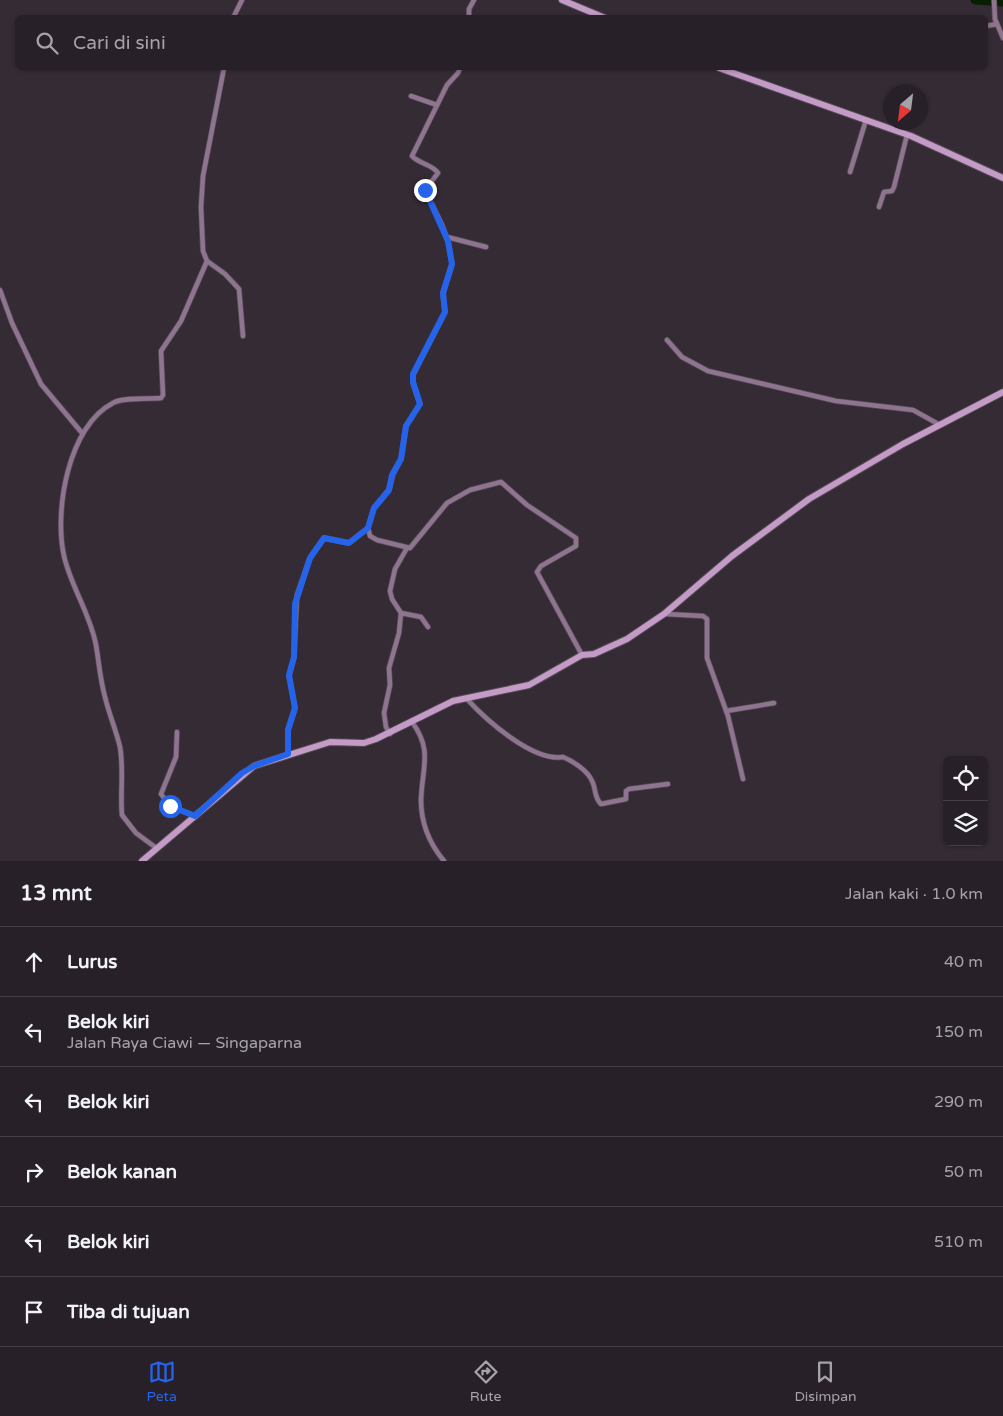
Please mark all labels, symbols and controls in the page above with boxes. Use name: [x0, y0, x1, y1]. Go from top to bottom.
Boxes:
search box: [15, 15, 988, 70]
icon: search: [33, 29, 61, 57]
text: Cari di sini: [73, 32, 166, 54]
north arrow: [883, 85, 928, 130]
route end: [414, 179, 437, 202]
map controls: [943, 756, 988, 846]
button: locate: [943, 756, 988, 801]
route start: [159, 795, 182, 818]
button: layers: [943, 801, 988, 846]
text: 13 mnt: [20, 881, 92, 906]
text: Jalan kaki · 1.0 km: [845, 884, 983, 904]
icon: ahead: [20, 948, 48, 976]
text: Lurus: [67, 951, 117, 973]
text: 40 m: [944, 952, 983, 972]
text: Belok kiri: [67, 1011, 150, 1033]
icon: left: [20, 1018, 48, 1046]
text: 150 m: [934, 1022, 983, 1042]
text: Jalan Raya Ciawi — Singaparna: [67, 1033, 302, 1053]
icon: left: [20, 1088, 48, 1116]
text: Belok kiri: [67, 1091, 150, 1113]
text: 290 m: [934, 1092, 983, 1112]
icon: right: [20, 1158, 48, 1186]
text: Belok kanan: [67, 1161, 177, 1183]
text: 50 m: [944, 1162, 983, 1182]
icon: left: [20, 1228, 48, 1256]
text: Belok kiri: [67, 1231, 150, 1253]
text: 510 m: [934, 1232, 983, 1252]
icon: arrive: [20, 1298, 48, 1326]
text: Tiba di tujuan: [67, 1301, 190, 1323]
tab: Peta: [146, 1358, 177, 1405]
tab: Rute: [470, 1358, 501, 1405]
tab: Disimpan: [794, 1358, 857, 1405]

